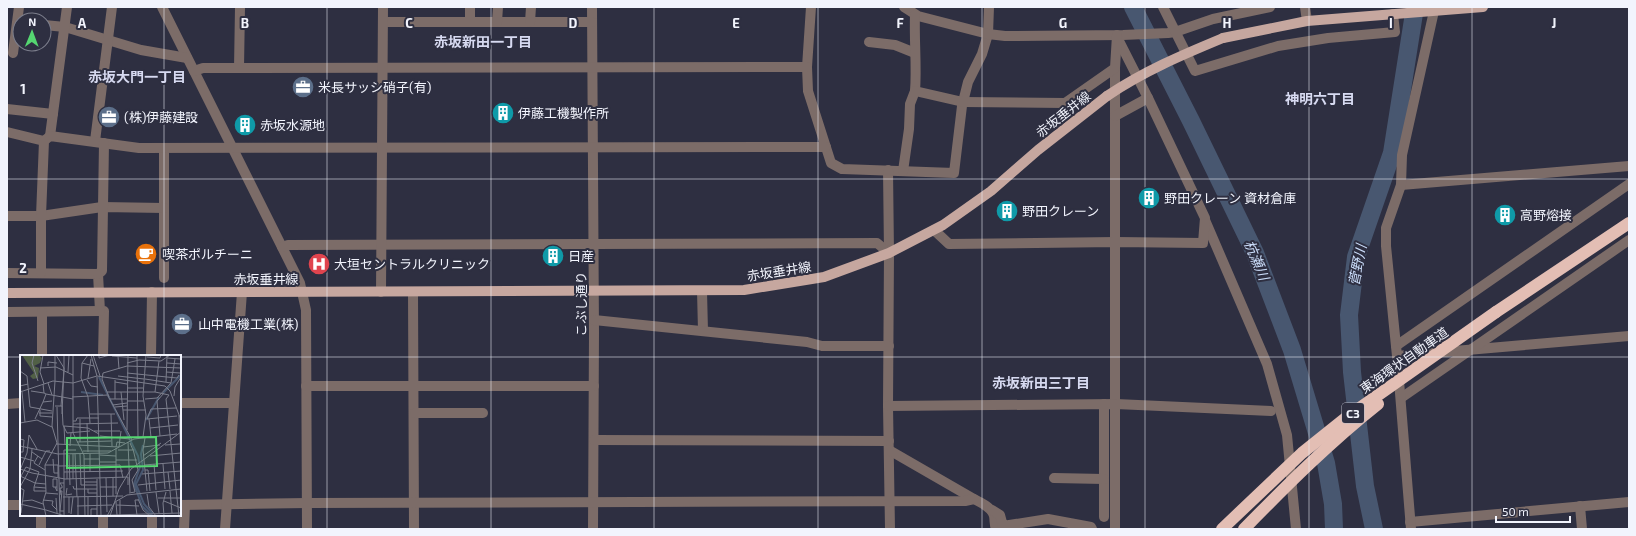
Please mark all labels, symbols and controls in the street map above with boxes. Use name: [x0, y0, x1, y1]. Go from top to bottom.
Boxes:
north arrow: [12, 12, 52, 52]
text: N: [28, 15, 36, 28]
text: A: [78, 15, 87, 31]
text: B: [241, 15, 249, 31]
text: C: [405, 15, 413, 31]
text: D: [569, 15, 578, 31]
text: E: [732, 15, 740, 31]
text: F: [896, 15, 904, 31]
text: G: [1059, 15, 1067, 31]
text: H: [1223, 15, 1232, 31]
text: I: [1389, 15, 1393, 31]
text: J: [1552, 15, 1556, 31]
district label: 赤坂新田一丁目: [434, 33, 532, 50]
district label: 赤坂大門一丁目: [88, 68, 186, 85]
office icon: 米長サッシ硝子(有): [290, 74, 316, 100]
place label: 米長サッシ硝子(有): [318, 79, 431, 95]
text: 1: [20, 81, 26, 97]
street label: 赤坂垂井線: [1032, 88, 1094, 140]
district label: 神明六丁目: [1285, 90, 1355, 107]
building icon: 伊藤工機製作所: [490, 100, 516, 126]
office icon: (株)伊藤建設: [96, 104, 122, 130]
place label: 伊藤工機製作所: [518, 105, 609, 121]
place label: (株)伊藤建設: [124, 109, 198, 125]
building icon: 赤坂水源地: [232, 112, 258, 138]
place label: 赤坂水源地: [260, 117, 325, 133]
building icon: 野田クレーン 資材倉庫: [1136, 185, 1162, 211]
place label: 野田クレーン 資材倉庫: [1164, 190, 1296, 206]
building icon: 野田クレーン: [994, 198, 1020, 224]
building icon: 高野熔接: [1492, 202, 1518, 228]
place label: 野田クレーン: [1022, 203, 1099, 219]
place label: 高野熔接: [1520, 207, 1572, 223]
water label: 杭瀬川: [1241, 237, 1274, 284]
cafe icon: 喫茶ポルチーニ: [133, 241, 159, 267]
water label: 菅野川: [1345, 241, 1370, 287]
building icon: 日産: [540, 243, 566, 269]
place label: 喫茶ポルチーニ: [162, 246, 253, 262]
place label: 日産: [568, 248, 594, 264]
hospital icon: 大垣セントラルクリニック: [306, 251, 332, 277]
place label: 大垣セントラルクリニック: [334, 256, 490, 272]
street label: 赤坂垂井線: [746, 258, 812, 284]
text: 2: [19, 260, 27, 276]
street label: 赤坂垂井線: [233, 271, 299, 287]
street label: こぶし通り: [573, 271, 589, 337]
office icon: 山中電機工業(株): [169, 311, 195, 337]
place label: 山中電機工業(株): [198, 316, 298, 332]
street label: 東海環状自動車道: [1357, 324, 1451, 396]
inset map: [20, 355, 181, 516]
district label: 赤坂新田三丁目: [992, 374, 1090, 391]
road number: C3: [1342, 403, 1364, 423]
scale bar: [1496, 498, 1570, 524]
text: 50 m: [1502, 504, 1529, 518]

